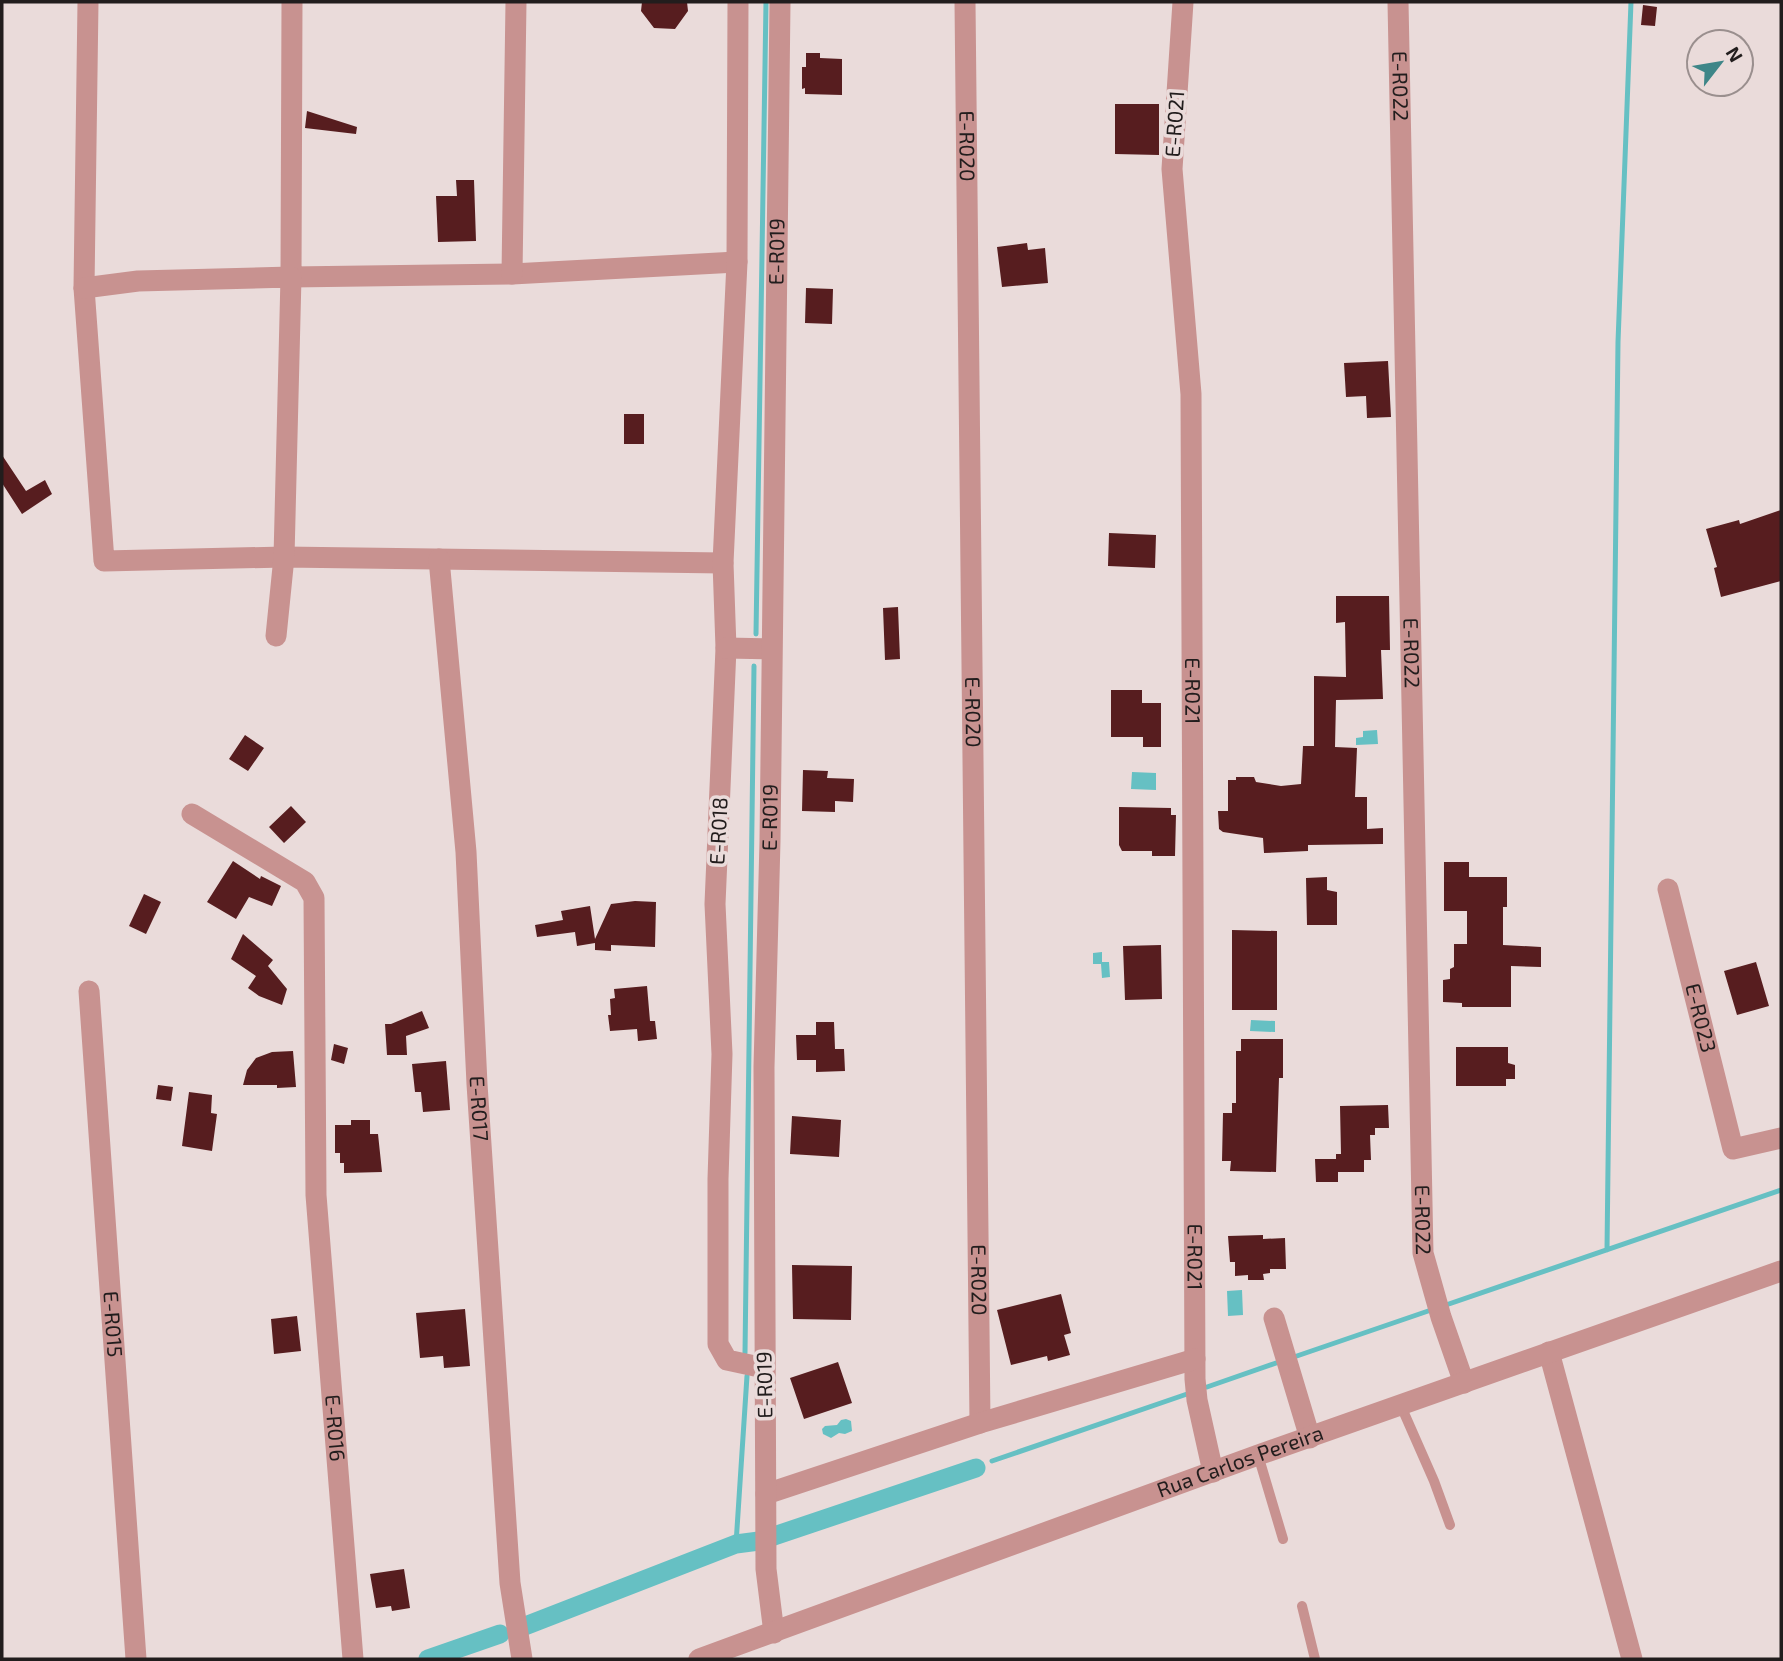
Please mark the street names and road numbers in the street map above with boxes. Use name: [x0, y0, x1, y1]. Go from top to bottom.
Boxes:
street label: E-R022: [1388, 51, 1414, 121]
street label: E-R021: [1159, 90, 1188, 158]
street label: E-R020: [955, 110, 981, 182]
street label: E-R019: [763, 218, 788, 285]
street label: E-R022: [1399, 617, 1426, 688]
street label: E-R021: [1181, 657, 1206, 724]
street label: E-R020: [961, 676, 987, 748]
street label: E-R019: [756, 784, 782, 851]
street label: E-R018: [703, 796, 732, 865]
street label: E-R023: [1681, 981, 1722, 1055]
street label: E-R017: [466, 1075, 495, 1142]
street label: E-R022: [1411, 1184, 1437, 1255]
street label: E-R021: [1183, 1223, 1209, 1290]
street label: E-R020: [967, 1244, 993, 1316]
street label: E-R015: [99, 1290, 129, 1358]
street label: E-R019: [750, 1351, 777, 1419]
street label: E-R016: [321, 1393, 351, 1462]
street label: Rua Carlos Pereira: [1153, 1419, 1326, 1502]

